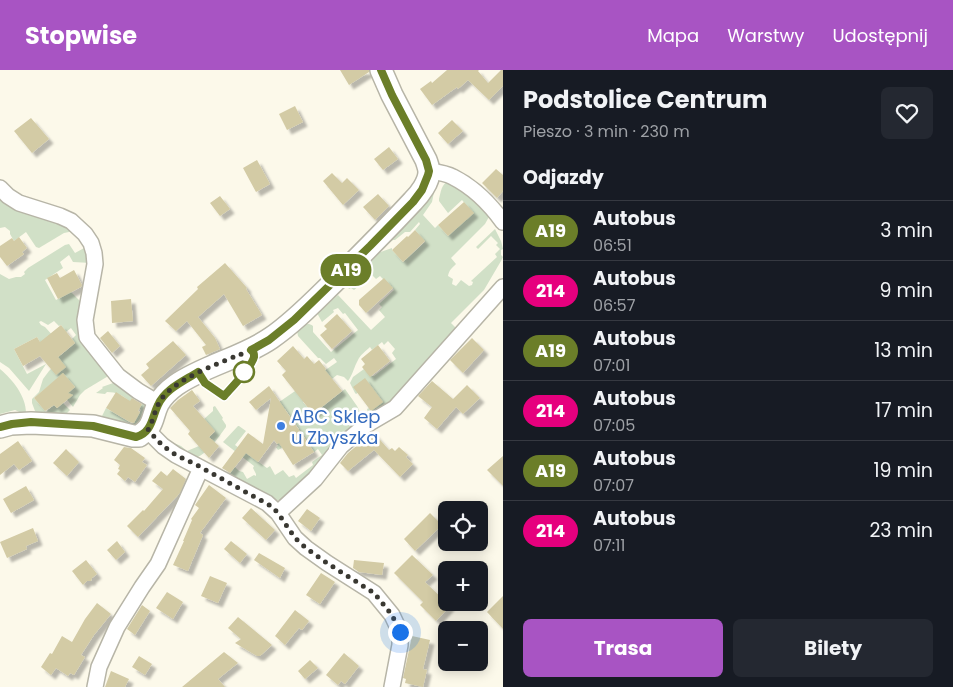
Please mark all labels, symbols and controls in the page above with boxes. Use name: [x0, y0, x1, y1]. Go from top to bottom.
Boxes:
text: Stopwise: [25, 19, 137, 52]
text: Mapa: [647, 23, 699, 48]
text: Warstwy: [727, 23, 804, 48]
text: Udostępnij: [832, 23, 928, 48]
text: Podstolice Centrum: [523, 83, 767, 116]
button: heart: [881, 87, 933, 139]
text: Pieszo · 3 min · 230 m: [523, 120, 690, 143]
text: Odjazdy: [523, 164, 604, 191]
text: Autobus: [593, 205, 676, 232]
text: 3 min: [880, 217, 933, 244]
text: A19: [535, 218, 566, 243]
text: 06:51: [593, 234, 632, 257]
line badge: A19: [317, 254, 375, 286]
text: A19: [330, 257, 362, 282]
text: Autobus: [593, 265, 676, 292]
text: 9 min: [880, 277, 933, 304]
text: 214: [536, 278, 565, 303]
text: 06:57: [593, 294, 635, 317]
text: Autobus: [593, 325, 676, 352]
text: 13 min: [874, 337, 933, 364]
text: A19: [535, 338, 566, 363]
text: 07:01: [593, 354, 630, 377]
unlabelled marker: [233, 361, 255, 383]
text: Autobus: [593, 385, 676, 412]
text: 17 min: [875, 397, 933, 424]
text: 214: [536, 398, 565, 423]
place label: ABC Sklep u Zbyszka: [291, 404, 380, 450]
text: 07:05: [593, 414, 635, 437]
marker: ABC Sklep u Zbyszka: [275, 420, 287, 432]
text: Autobus: [593, 445, 676, 472]
text: 19 min: [873, 457, 933, 484]
text: A19: [535, 458, 566, 483]
text: 07:07: [593, 474, 634, 497]
map controls: [438, 501, 488, 671]
button: locate: [438, 501, 488, 551]
text: Autobus: [593, 505, 676, 532]
text: 23 min: [869, 517, 933, 544]
text: 214: [536, 518, 565, 543]
text: 07:11: [593, 534, 625, 557]
button: +: [438, 561, 488, 611]
button: Trasa: [523, 619, 723, 677]
button: Bilety: [733, 619, 933, 677]
your location: [388, 620, 413, 645]
button: −: [438, 621, 488, 671]

